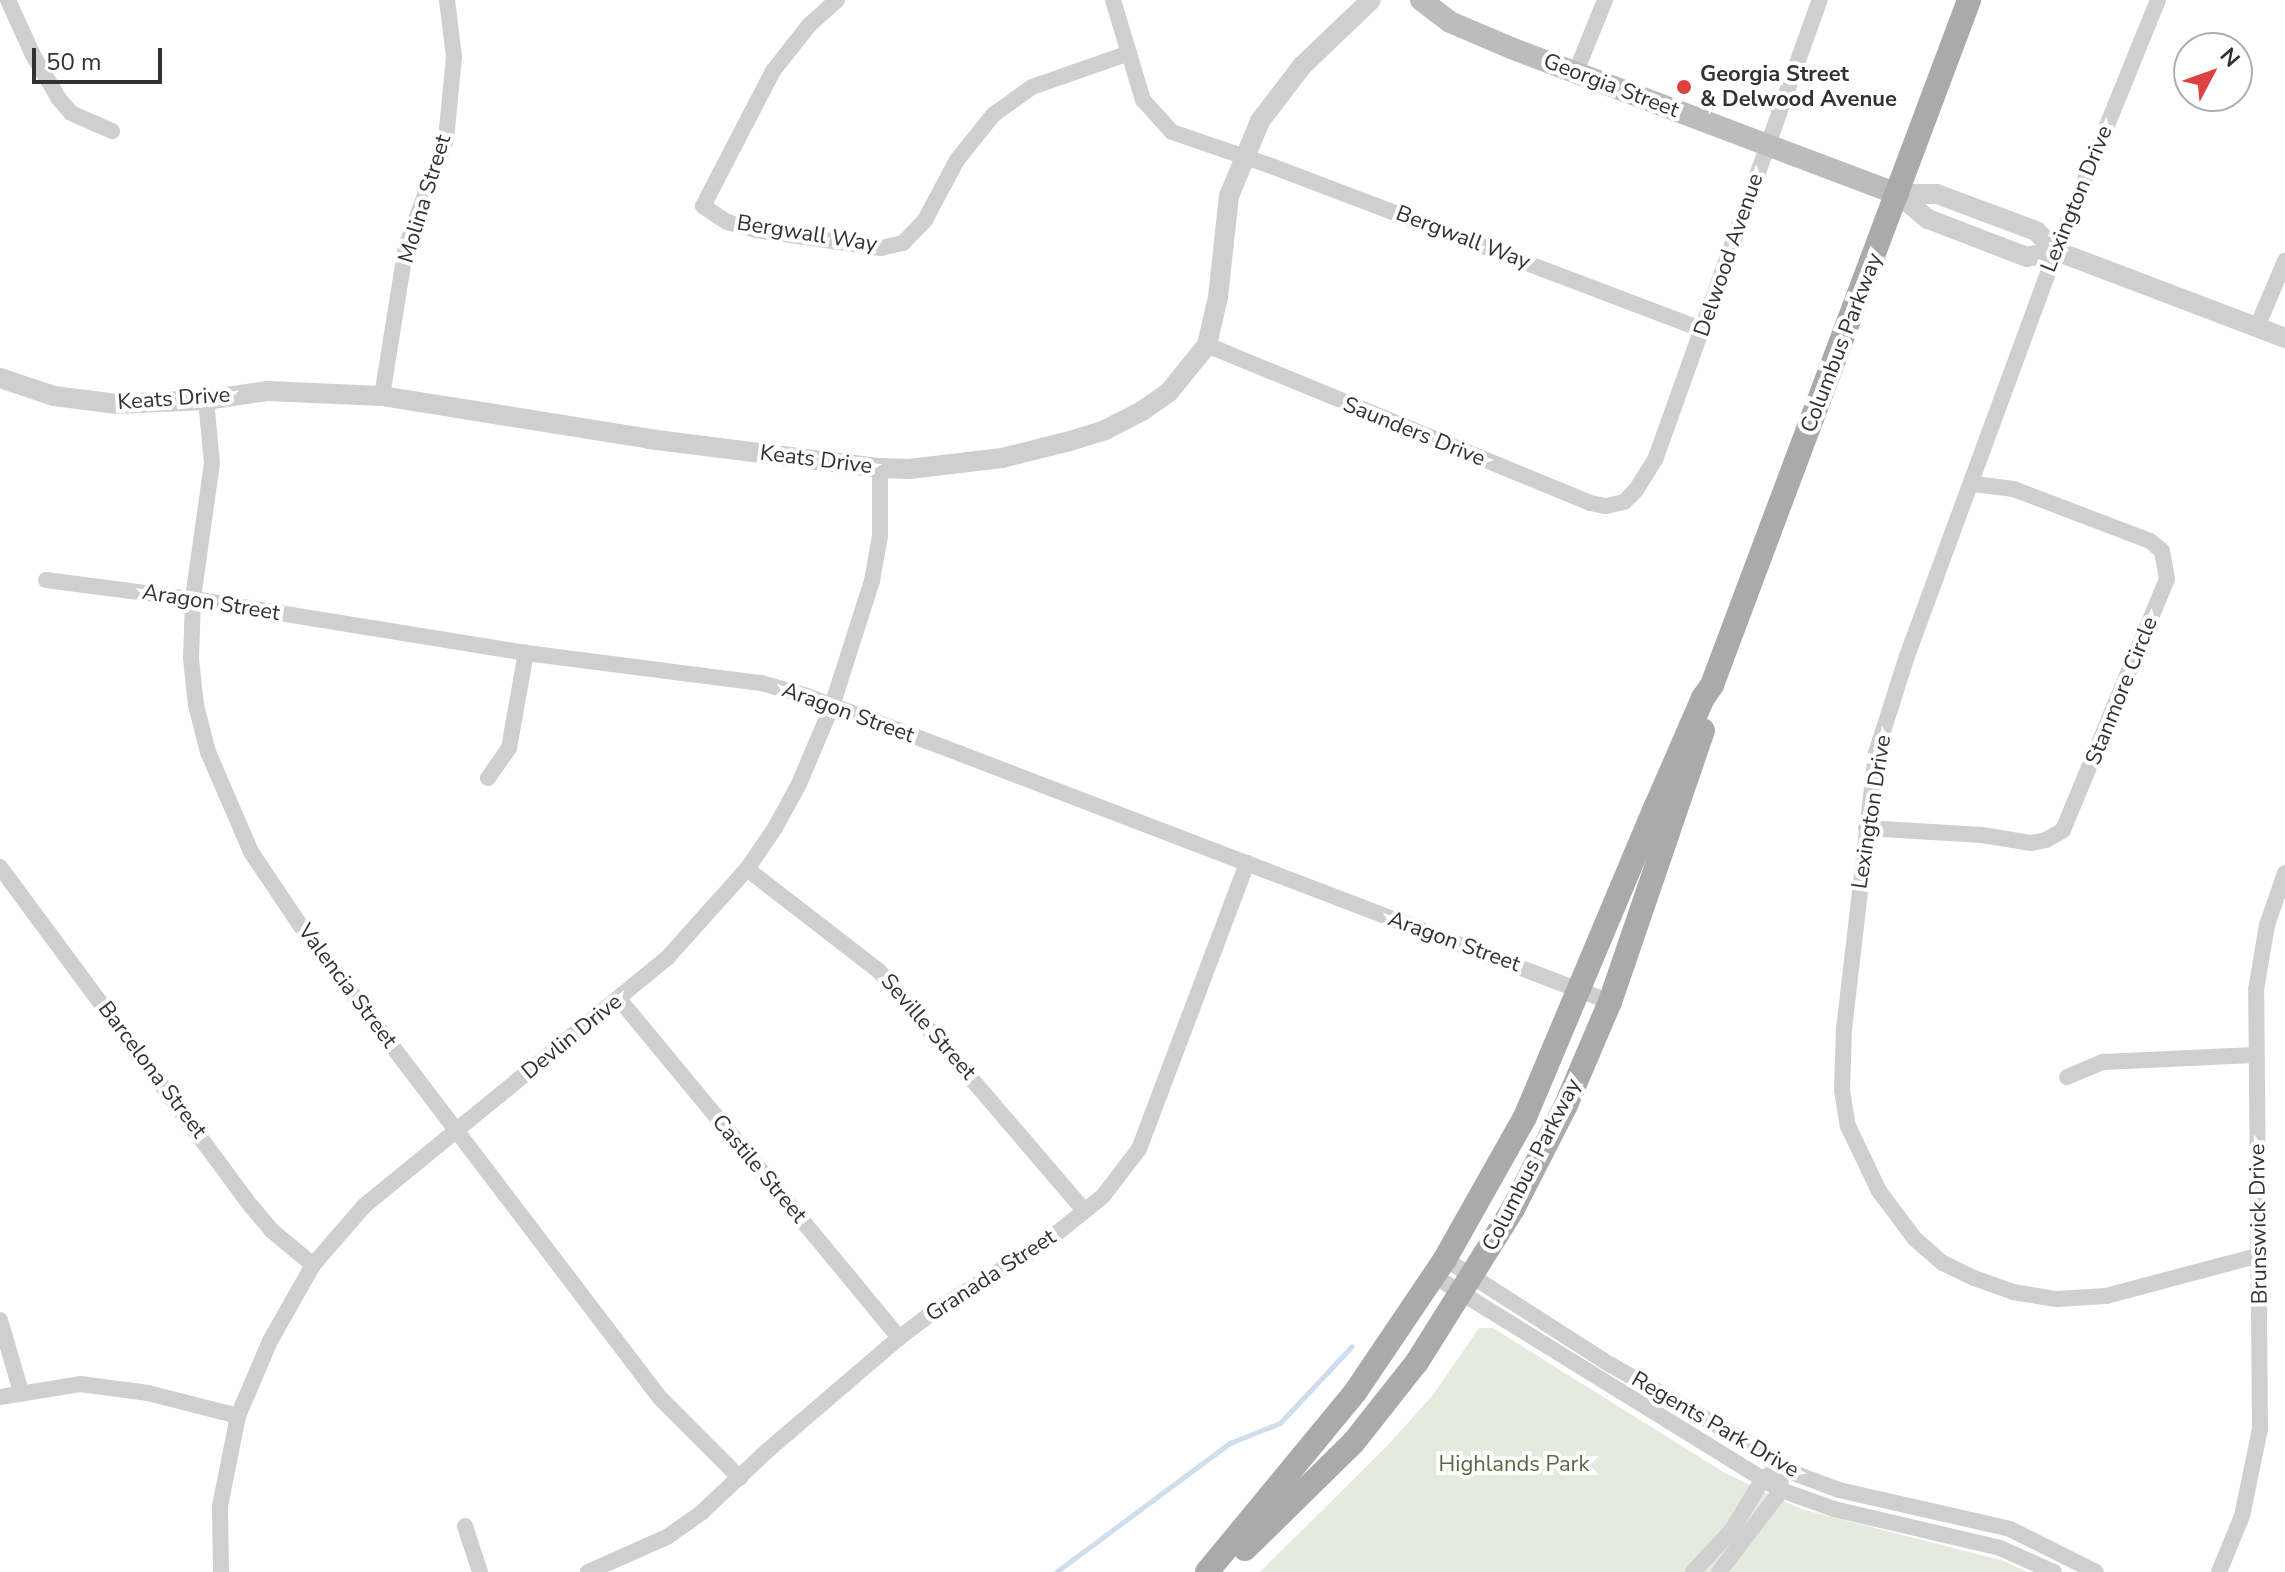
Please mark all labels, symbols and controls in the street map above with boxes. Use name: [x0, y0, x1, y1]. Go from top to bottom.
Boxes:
scale bar: [36, 32, 166, 82]
north arrow: [2173, 32, 2253, 112]
text: N: [2213, 42, 2246, 74]
text: 50 m: [46, 46, 102, 78]
street label: Georgia Street: [1540, 48, 1682, 124]
place label: Georgia Street & Delwood Avenue: [1700, 61, 1897, 112]
marker: Georgia Street & Delwood Avenue: [1675, 78, 1693, 96]
street label: Lexington Drive: [2036, 122, 2118, 276]
street label: Molina Street: [393, 132, 457, 266]
street label: Delwood Avenue: [1689, 170, 1769, 340]
street label: Bergwall Way: [1392, 200, 1534, 276]
street label: Bergwall Way: [735, 210, 879, 258]
street label: Columbus Parkway: [1796, 250, 1888, 436]
street label: Keats Drive: [117, 382, 231, 416]
street label: Saunders Drive: [1339, 392, 1489, 472]
street label: Keats Drive: [758, 440, 874, 480]
street label: Aragon Street: [140, 579, 282, 627]
street label: Stanmore Circle: [2080, 613, 2164, 769]
street label: Aragon Street: [778, 677, 918, 749]
street label: Lexington Drive: [1847, 733, 1897, 891]
street label: Aragon Street: [1384, 906, 1524, 978]
street label: Valencia Street: [292, 919, 402, 1053]
street label: Seville Street: [875, 969, 981, 1085]
street label: Devlin Drive: [517, 989, 627, 1085]
street label: Barcelona Street: [92, 996, 212, 1144]
street label: Columbus Parkway: [1477, 1074, 1587, 1256]
street label: Castile Street: [706, 1110, 812, 1228]
street label: Brunswick Drive: [2244, 1143, 2274, 1305]
street label: Granada Street: [921, 1224, 1061, 1328]
street label: Regents Park Drive: [1627, 1366, 1803, 1484]
park label: Highlands Park: [1439, 1452, 1589, 1478]

